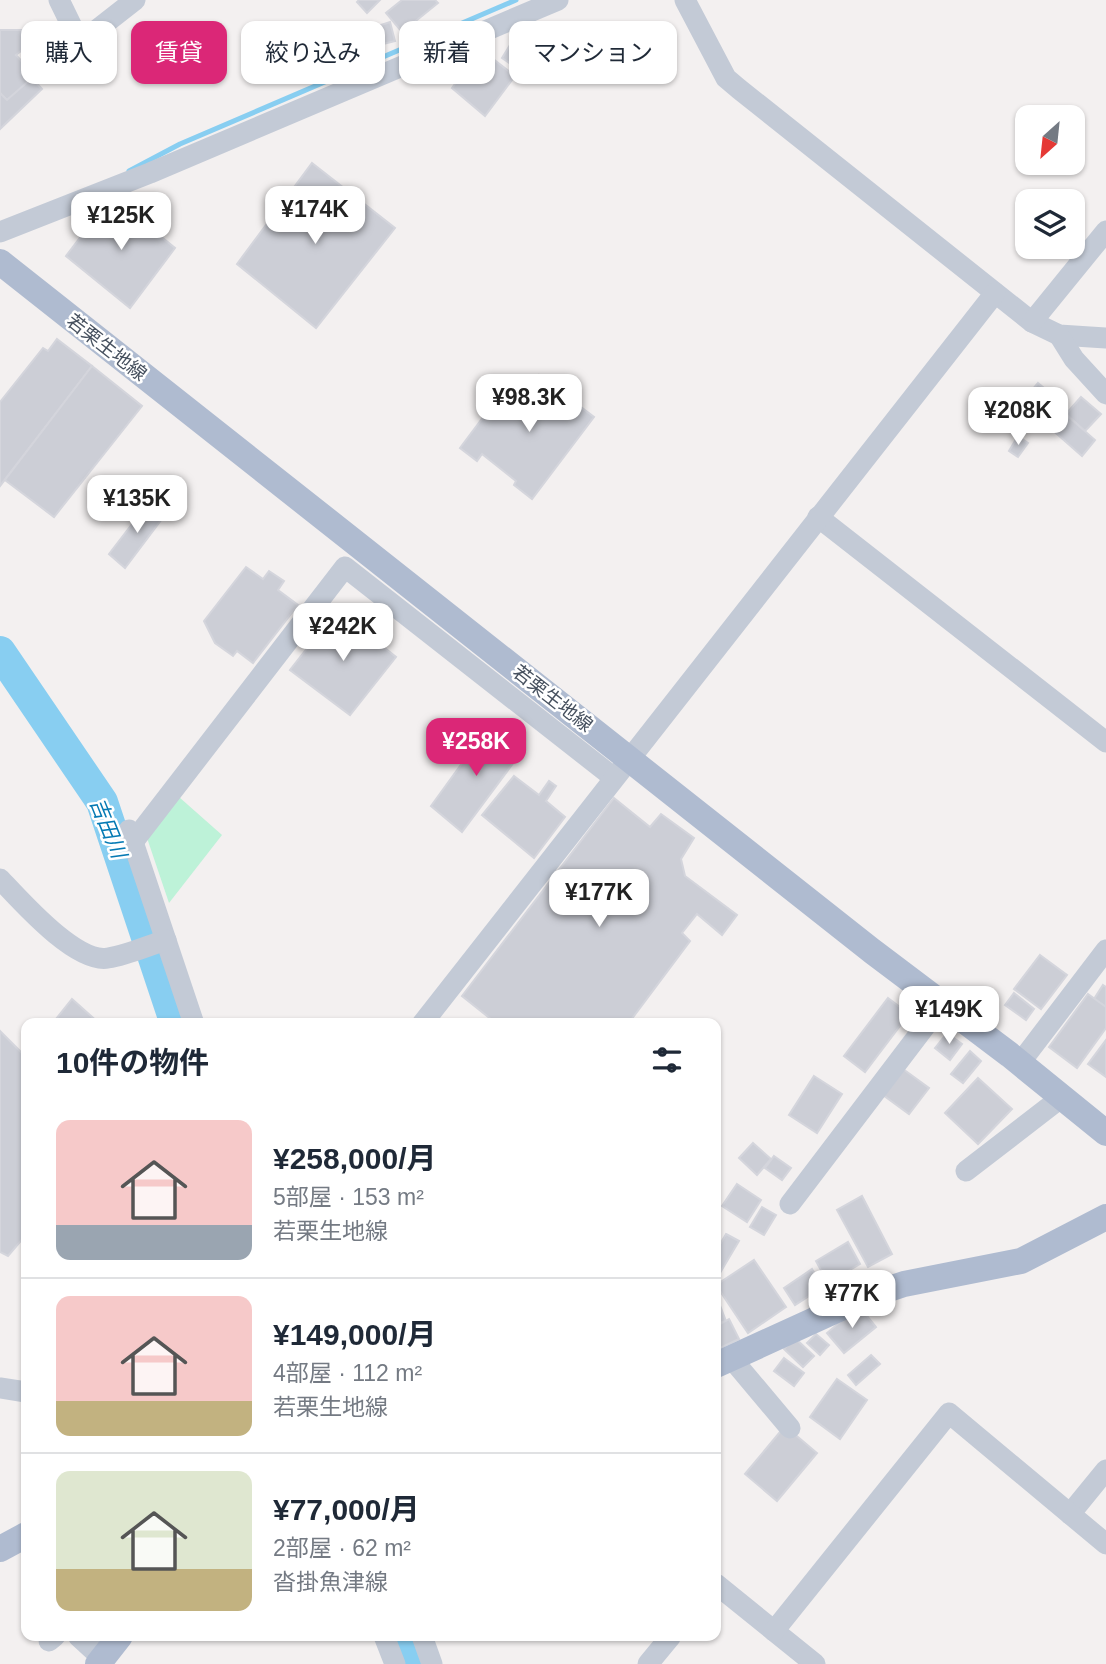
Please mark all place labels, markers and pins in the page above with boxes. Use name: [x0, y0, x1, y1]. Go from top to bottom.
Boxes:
pin: ¥174K: [266, 187, 364, 246]
pin: ¥125K: [72, 192, 170, 252]
pin: ¥98.3K: [472, 374, 586, 434]
pin: ¥208K: [969, 388, 1067, 447]
pin: ¥135K: [88, 476, 186, 535]
pin: ¥242K: [294, 604, 392, 663]
pin: ¥258K: [427, 718, 525, 778]
pin: ¥177K: [550, 870, 648, 929]
pin: ¥149K: [900, 986, 998, 1046]
pin: ¥77K: [811, 1270, 893, 1330]

